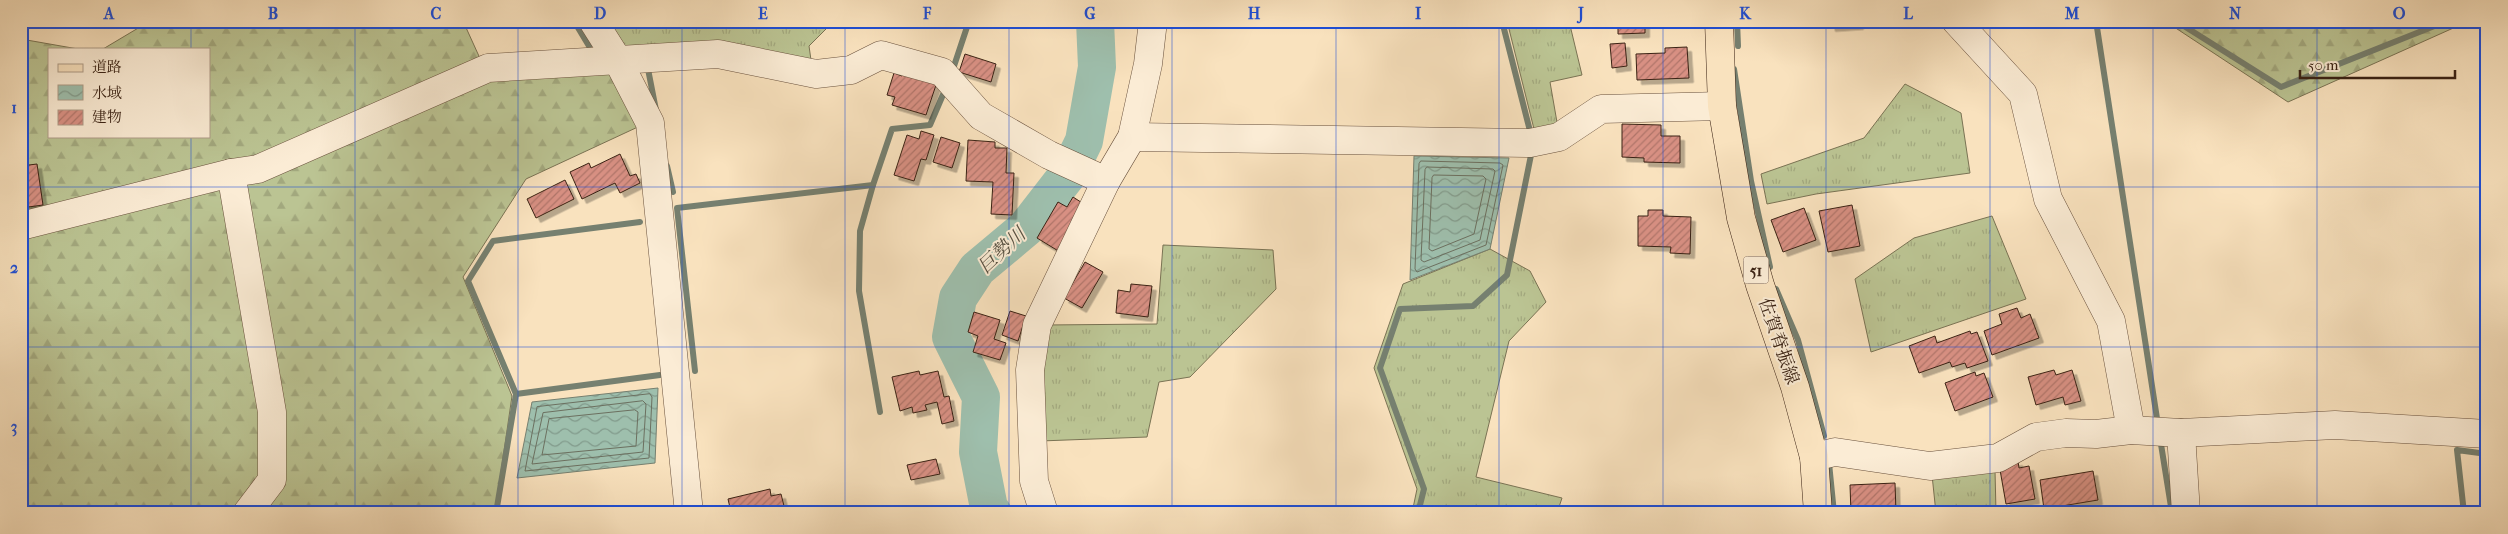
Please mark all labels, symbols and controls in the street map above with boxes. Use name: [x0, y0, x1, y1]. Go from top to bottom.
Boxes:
text: A: [103, 4, 115, 23]
text: B: [268, 4, 278, 23]
text: C: [431, 4, 442, 23]
text: D: [594, 4, 606, 23]
text: E: [758, 4, 768, 23]
text: F: [922, 4, 932, 23]
text: G: [1084, 4, 1096, 23]
text: H: [1248, 4, 1261, 23]
text: I: [1415, 4, 1422, 23]
text: J: [1576, 4, 1584, 24]
text: K: [1739, 4, 1752, 23]
text: L: [1903, 4, 1913, 23]
text: M: [2064, 4, 2080, 23]
text: N: [2229, 4, 2242, 23]
text: O: [2393, 4, 2406, 23]
legend: [48, 48, 210, 138]
scale bar: [2300, 48, 2456, 80]
text: 50 m: [2308, 56, 2339, 74]
text: 道路: [92, 58, 122, 76]
text: 水域: [92, 84, 122, 102]
text: 1: [11, 98, 17, 117]
text: 建物: [92, 108, 122, 126]
water label: 巨勢川: [973, 222, 1031, 278]
road number: 51: [1744, 256, 1768, 284]
text: 2: [10, 258, 18, 277]
street label: 佐賀脊振線: [1754, 295, 1803, 387]
text: 3: [11, 417, 17, 437]

